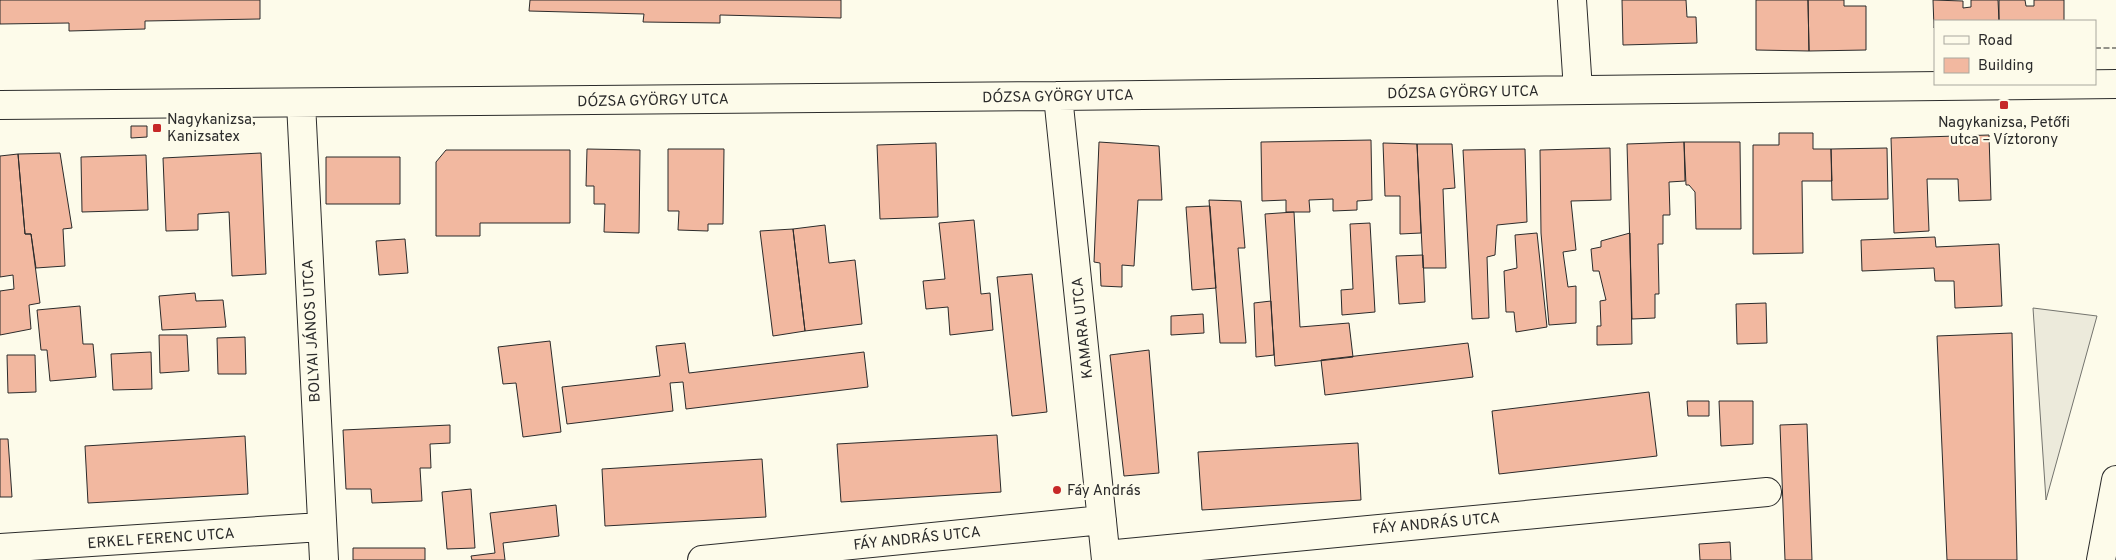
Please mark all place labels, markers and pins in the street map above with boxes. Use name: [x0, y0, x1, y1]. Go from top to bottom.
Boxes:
marker: Nagykanizsa, Petőfi utca – Víztorony: [1998, 99, 2010, 111]
place label: Nagykanizsa, Kanizsatex: [167, 111, 256, 147]
place label: Nagykanizsa, Petőfi utca – Víztorony: [1938, 114, 2070, 150]
marker: Nagykanizsa, Kanizsatex: [151, 122, 163, 134]
place label: Fáy András: [1067, 482, 1141, 501]
marker: Fáy András: [1051, 484, 1063, 496]

